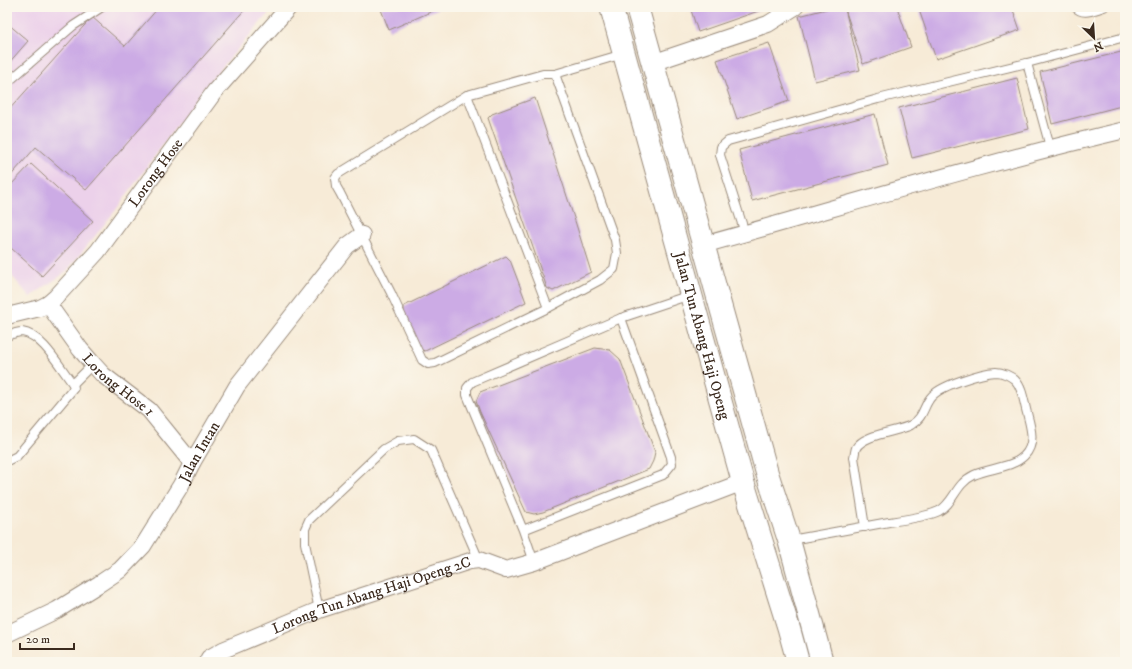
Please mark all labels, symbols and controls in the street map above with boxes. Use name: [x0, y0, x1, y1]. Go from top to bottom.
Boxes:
north arrow: [1074, 18, 1114, 58]
text: N: [1091, 38, 1105, 54]
street label: Lorong Hose: [124, 135, 187, 211]
street label: Jalan Tun Abang Haji Openg: [669, 248, 735, 422]
street label: Lorong Hose 1: [78, 349, 159, 420]
street label: Jalan Intan: [174, 418, 224, 487]
street label: Lorong Tun Abang Haji Openg 2C: [269, 552, 473, 638]
scale bar: [20, 625, 74, 651]
text: 20 m: [26, 632, 50, 647]

